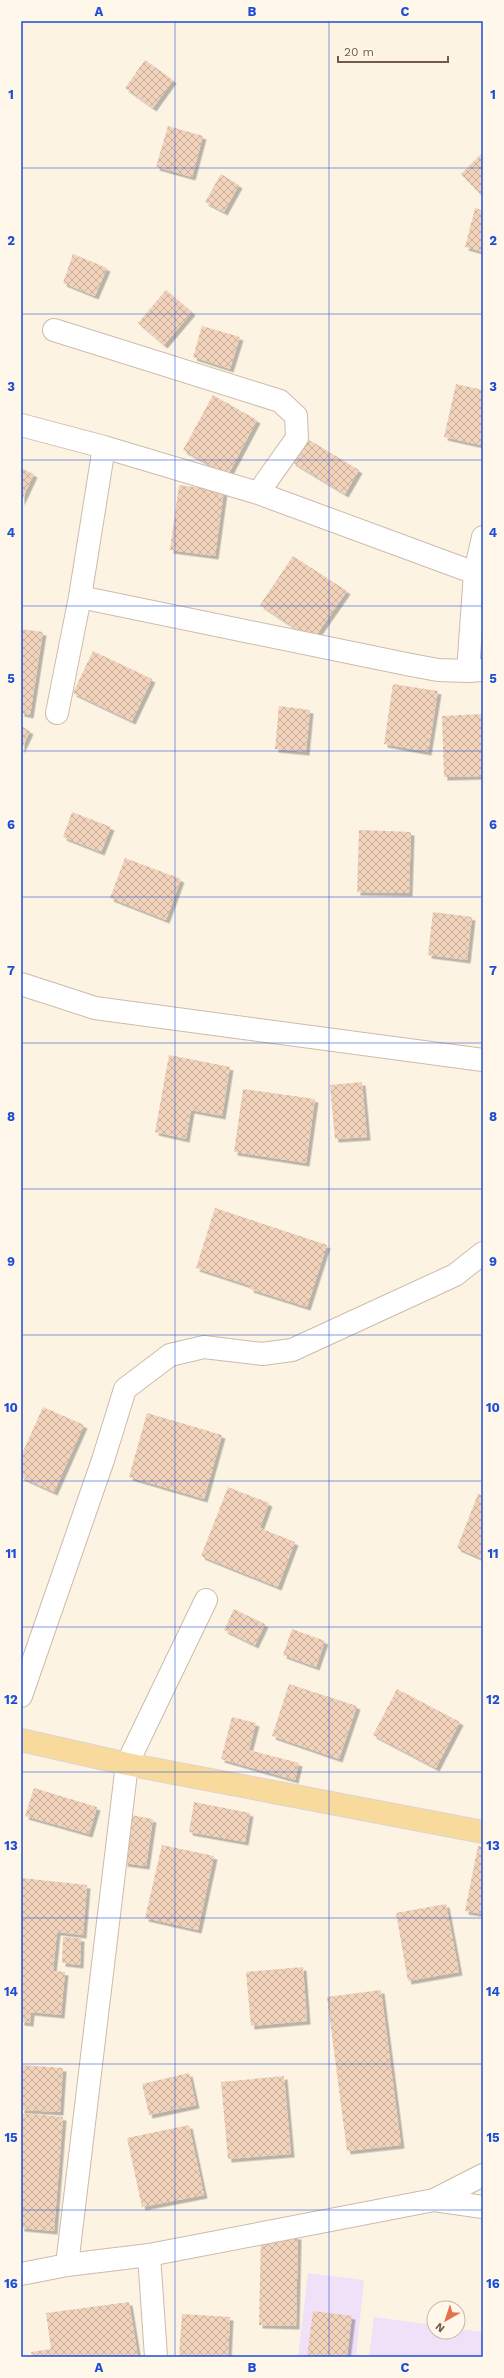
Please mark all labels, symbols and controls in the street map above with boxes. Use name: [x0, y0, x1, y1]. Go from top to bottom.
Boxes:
text: A: [95, 4, 104, 19]
text: B: [248, 4, 257, 19]
text: C: [401, 4, 410, 19]
scale bar: [338, 38, 448, 64]
text: 20 m: [344, 45, 374, 59]
text: 1: [8, 87, 14, 102]
text: 1: [490, 87, 496, 102]
text: 2: [7, 233, 15, 248]
text: 2: [489, 233, 497, 248]
text: 3: [7, 379, 15, 394]
text: 3: [489, 379, 497, 394]
text: 4: [7, 525, 16, 540]
text: 4: [489, 525, 498, 540]
text: 5: [7, 671, 15, 686]
text: 5: [489, 671, 497, 686]
text: 6: [7, 817, 15, 832]
text: 6: [489, 817, 497, 832]
text: 7: [7, 963, 15, 978]
text: 7: [489, 963, 497, 978]
text: 8: [7, 1109, 15, 1124]
text: 8: [489, 1109, 497, 1124]
text: 9: [7, 1254, 15, 1269]
text: 9: [489, 1254, 497, 1269]
text: 10: [4, 1400, 18, 1415]
text: 10: [486, 1400, 500, 1415]
text: 11: [5, 1546, 17, 1561]
text: 11: [487, 1546, 499, 1561]
text: 12: [4, 1692, 18, 1707]
text: 12: [486, 1692, 500, 1707]
text: 13: [4, 1838, 18, 1853]
text: 13: [486, 1838, 500, 1853]
text: 14: [4, 1984, 19, 1999]
text: 14: [486, 1984, 501, 1999]
text: 15: [4, 2130, 18, 2145]
text: 15: [486, 2130, 500, 2145]
text: 16: [4, 2276, 18, 2291]
text: 16: [486, 2276, 500, 2291]
north arrow: [426, 2300, 466, 2340]
text: N: [433, 2320, 447, 2335]
text: A: [95, 2360, 104, 2375]
text: B: [248, 2360, 257, 2375]
text: C: [401, 2360, 410, 2375]

